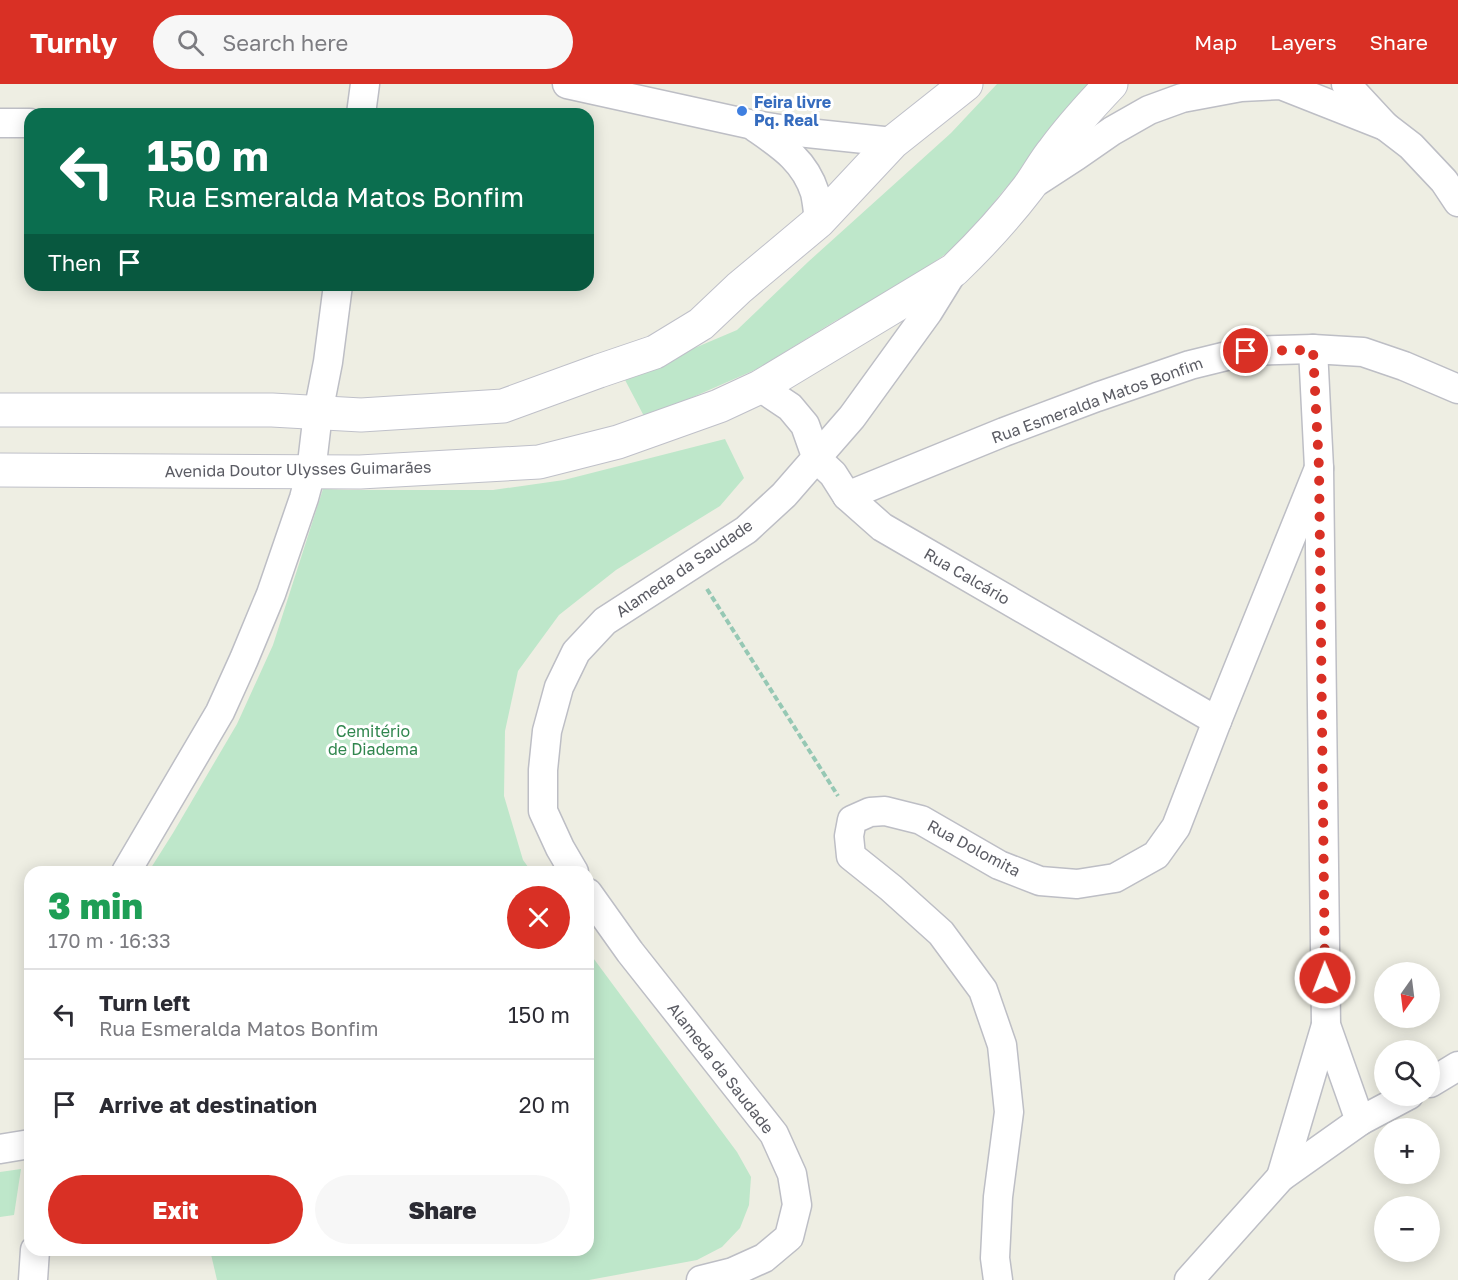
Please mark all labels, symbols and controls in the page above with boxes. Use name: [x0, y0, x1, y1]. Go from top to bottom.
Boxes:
search box: [153, 15, 573, 69]
text: Turnly: [30, 26, 117, 59]
icon: search: [174, 26, 207, 59]
text: Search here: [222, 29, 348, 56]
text: Map: [1194, 29, 1237, 55]
text: Layers: [1270, 29, 1337, 55]
text: Share: [1370, 29, 1428, 55]
place label: Feira livre Pq. Real: [754, 92, 831, 130]
marker: Feira livre Pq. Real: [735, 104, 749, 118]
text: 150 m: [147, 130, 269, 180]
icon: left: [48, 132, 126, 210]
text: Rua Esmeralda Matos Bonfim: [147, 181, 524, 213]
icon: arrive: [113, 246, 146, 279]
text: Then: [48, 249, 101, 276]
pin: [1220, 325, 1271, 376]
icon: arrive: [1229, 334, 1262, 367]
street label: Rua Esmeralda Matos Bonfim: [989, 352, 1205, 448]
street label: Avenida Doutor Ulysses Guimarães: [164, 457, 432, 481]
street label: Alameda da Saudade: [612, 515, 756, 621]
street label: Rua Calcário: [920, 543, 1014, 609]
park label: Cemitério de Diadema: [328, 721, 418, 759]
street label: Rua Dolomita: [924, 815, 1024, 881]
text: 3 min: [48, 884, 143, 927]
button: close: [507, 886, 570, 949]
text: 170 m · 16:33: [48, 928, 171, 952]
position arrow: [1293, 946, 1357, 1010]
north arrow: [1374, 962, 1440, 1028]
map controls: [1374, 962, 1440, 1262]
text: Turn left: [99, 989, 190, 1016]
icon: left: [48, 998, 81, 1031]
street label: Alameda da Saudade: [664, 999, 778, 1137]
text: 150 m: [508, 1001, 570, 1028]
text: Rua Esmeralda Matos Bonfim: [99, 1016, 378, 1040]
button: search: [1374, 1040, 1440, 1106]
icon: arrive: [48, 1088, 81, 1121]
text: Arrive at destination: [99, 1091, 317, 1118]
text: 20 m: [519, 1091, 570, 1118]
button: +: [1374, 1118, 1440, 1184]
button: Exit: [48, 1175, 303, 1244]
button: Share: [315, 1175, 570, 1244]
button: −: [1374, 1196, 1440, 1262]

